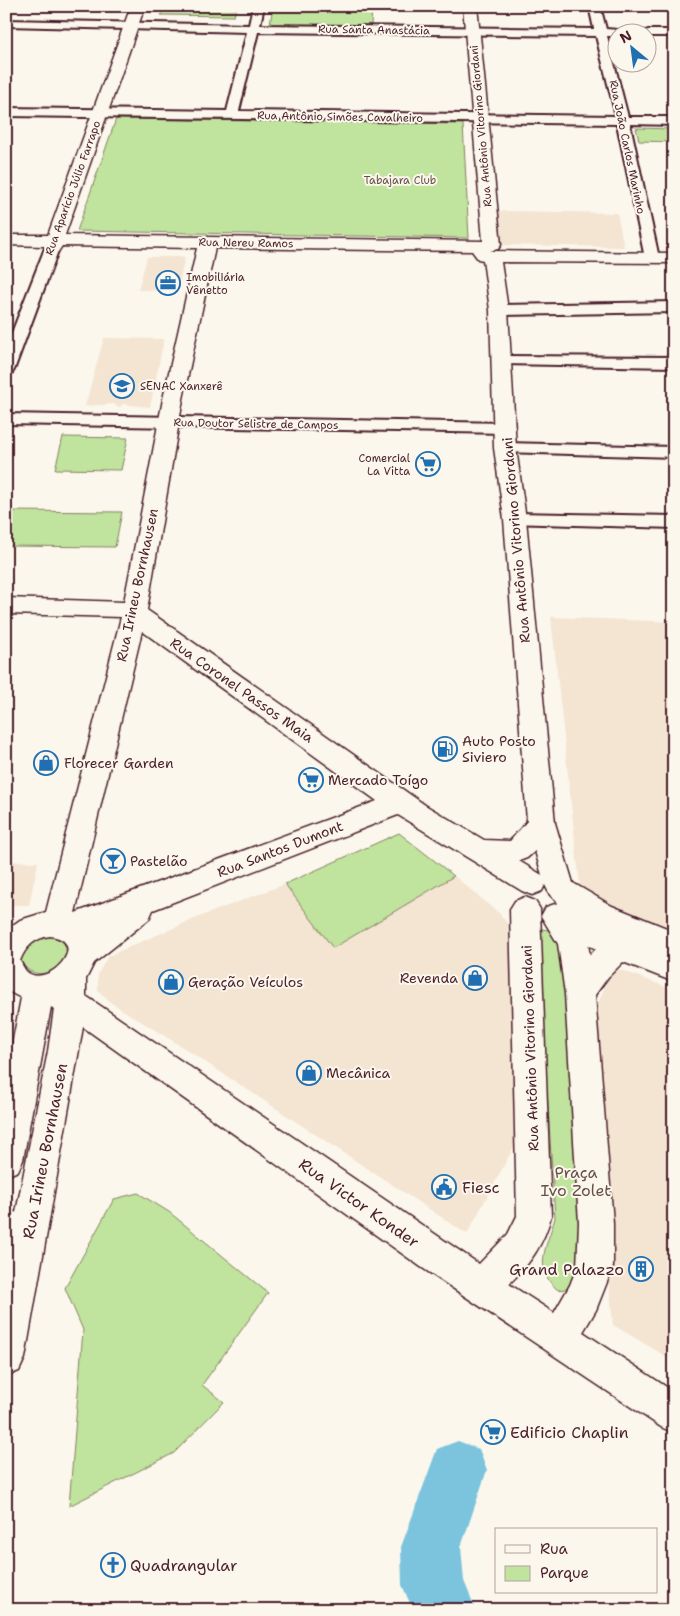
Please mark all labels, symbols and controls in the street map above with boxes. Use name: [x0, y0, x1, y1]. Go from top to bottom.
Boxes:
street label: Rua Santa Anastácia: [318, 22, 430, 38]
north arrow: [608, 22, 658, 72]
text: N: [616, 26, 635, 47]
street label: Rua Antônio Vitorino Giordani: [466, 45, 496, 207]
street label: Rua João Carlos Marinho: [605, 79, 649, 216]
street label: Rua Antônio Simões Cavalheiro: [257, 108, 423, 126]
street label: Rua Aparício Júlio Farrapo: [42, 118, 104, 257]
park label: Tabajara Club: [364, 173, 436, 188]
street label: Rua Nereu Ramos: [198, 235, 294, 251]
office icon: Imobiliária Vênetto: [155, 270, 181, 296]
place label: Imobiliária Vênetto: [186, 270, 245, 298]
school or university icon: SENAC Xanxerê: [109, 373, 135, 399]
place label: SENAC Xanxerê: [140, 379, 223, 394]
street label: Rua Doutor Selistre de Campos: [173, 415, 339, 433]
street label: Rua Antônio Vitorino Giordani: [498, 436, 534, 644]
place label: Comercial La Vitta: [359, 451, 411, 479]
supermarket icon: Comercial La Vitta: [415, 451, 441, 477]
street label: Rua Irineu Bornhausen: [112, 506, 162, 663]
street label: Rua Coronel Passos Maia: [167, 634, 317, 747]
place label: Auto Posto Siviero: [462, 732, 536, 766]
fuel station icon: Auto Posto Siviero: [432, 736, 458, 762]
shop icon: Florecer Garden: [33, 750, 59, 776]
place label: Florecer Garden: [64, 754, 174, 772]
supermarket icon: Mercado Toígo: [298, 767, 324, 793]
place label: Mercado Toígo: [328, 771, 428, 789]
street label: Rua Santos Dumont: [214, 817, 346, 881]
bar icon: Pastelão: [100, 848, 126, 874]
place label: Pastelão: [130, 852, 188, 870]
street label: Rua Antônio Vitorino Giordani: [517, 945, 543, 1151]
shop icon: Revenda: [462, 965, 488, 991]
shop icon: Geração Veículos: [158, 969, 184, 995]
place label: Revenda: [400, 969, 458, 987]
place label: Geração Veículos: [188, 973, 303, 991]
shop icon: Mecânica: [296, 1060, 322, 1086]
street label: Rua Irineu Bornhausen: [18, 1061, 72, 1241]
place label: Mecânica: [326, 1064, 391, 1082]
street label: Rua Victor Konder: [295, 1154, 423, 1252]
park label: Praça Ivo Zolet: [541, 1162, 611, 1201]
public building icon: Fiesc: [431, 1174, 457, 1200]
place label: Fiesc: [462, 1177, 500, 1198]
building icon: Grand Palazzo: [628, 1256, 654, 1282]
place label: Grand Palazzo: [509, 1259, 624, 1280]
supermarket icon: Edificio Chaplin: [480, 1419, 506, 1445]
place label: Edificio Chaplin: [510, 1422, 629, 1443]
legend: [495, 1528, 658, 1594]
text: Rua: [540, 1539, 569, 1559]
church icon: Quadrangular: [100, 1552, 126, 1578]
place label: Quadrangular: [130, 1555, 238, 1576]
text: Parque: [540, 1563, 589, 1583]

